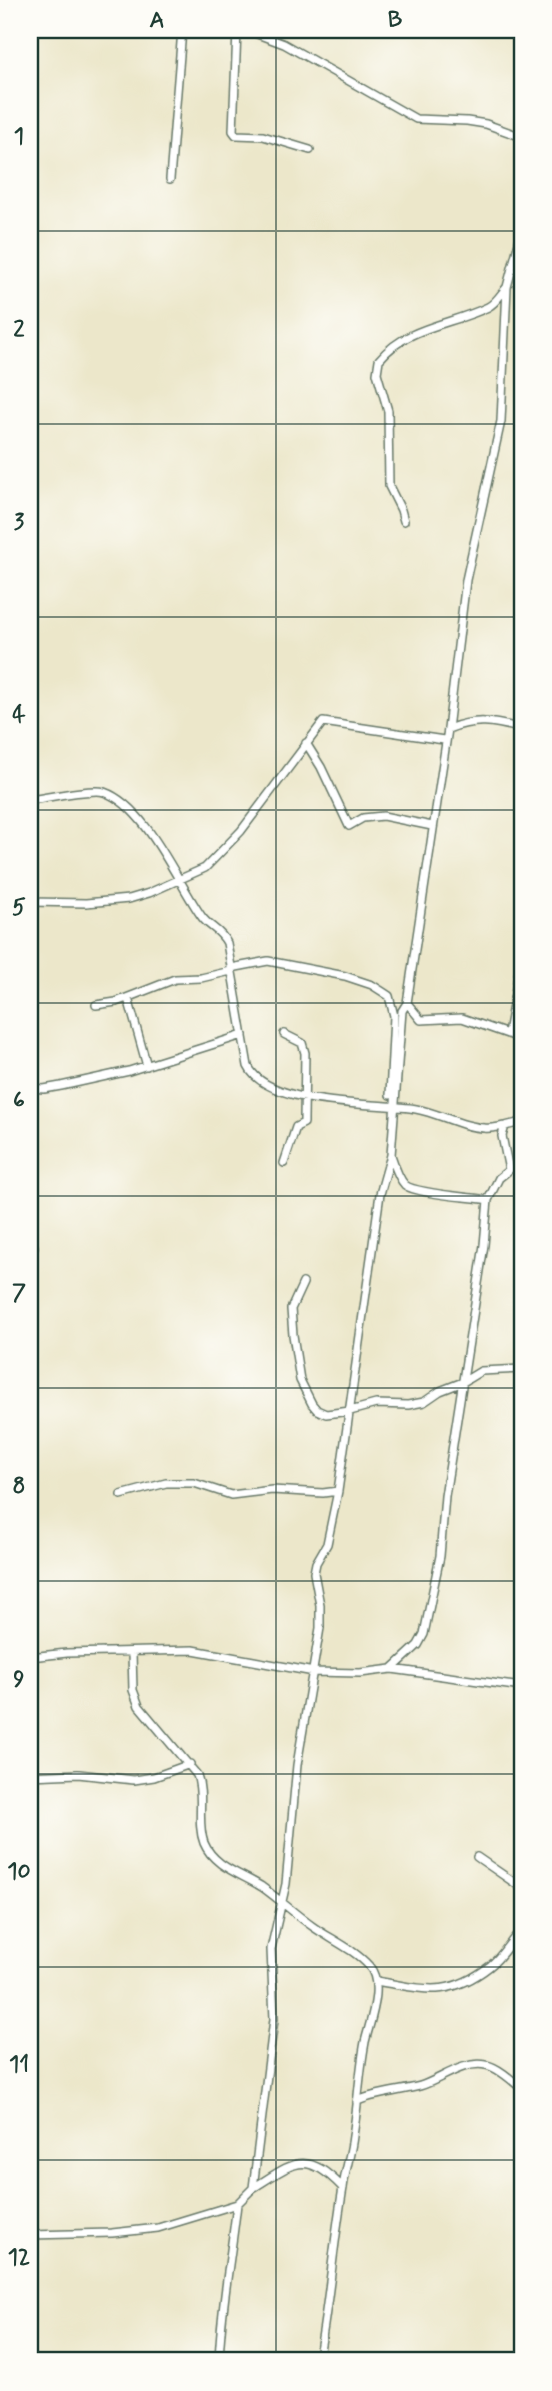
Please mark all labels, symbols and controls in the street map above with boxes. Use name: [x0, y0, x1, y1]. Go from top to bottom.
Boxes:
text: A: [149, 6, 165, 36]
text: B: [388, 6, 403, 36]
text: 1: [14, 122, 24, 152]
text: 2: [13, 315, 25, 345]
text: 3: [14, 508, 25, 538]
text: 4: [12, 700, 26, 730]
text: 5: [12, 893, 26, 923]
text: 6: [13, 1086, 25, 1116]
text: 7: [12, 1279, 26, 1309]
text: 8: [13, 1472, 25, 1502]
text: 9: [13, 1665, 25, 1695]
text: 10: [7, 1857, 31, 1887]
text: 11: [9, 2050, 29, 2080]
text: 12: [8, 2243, 30, 2273]

